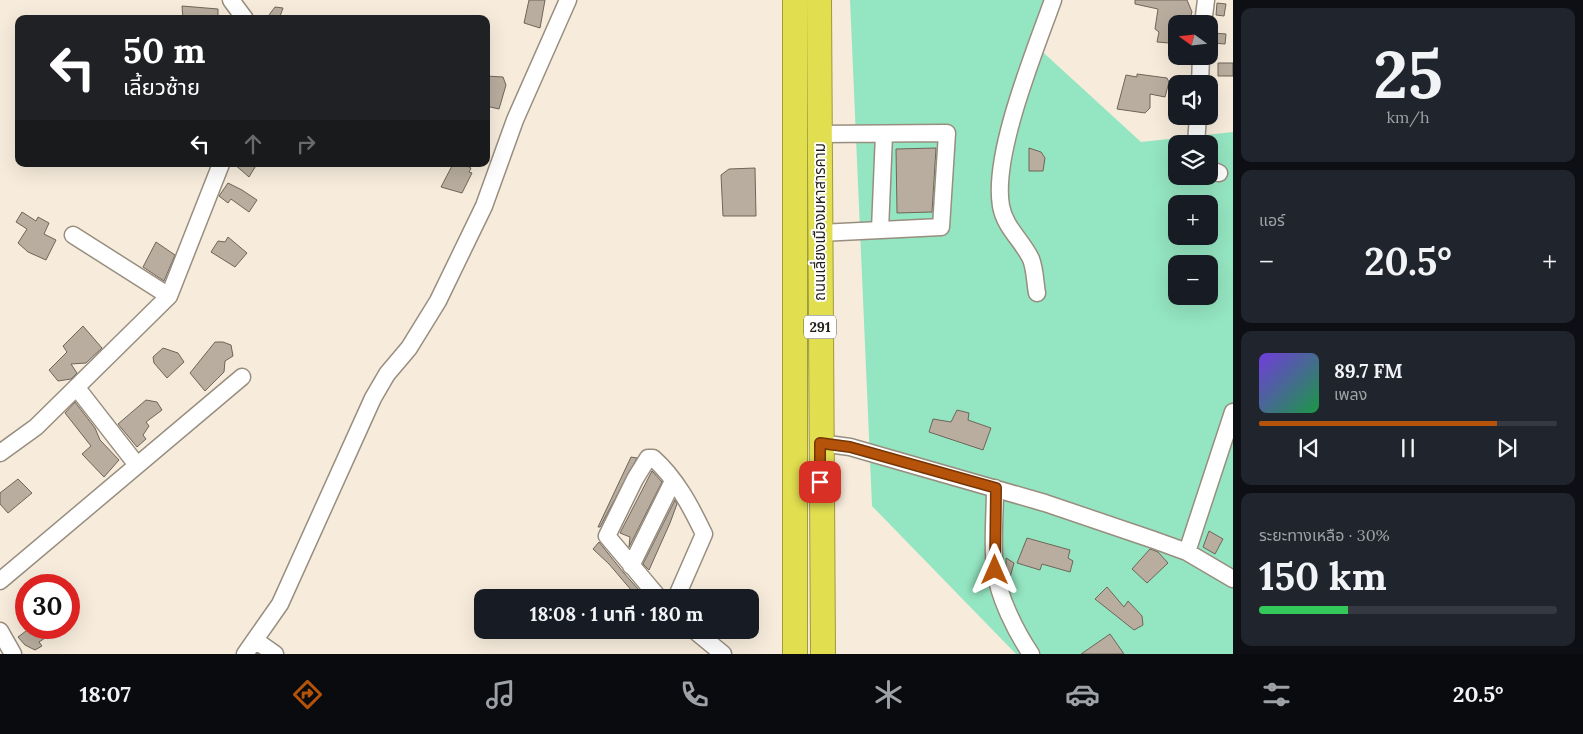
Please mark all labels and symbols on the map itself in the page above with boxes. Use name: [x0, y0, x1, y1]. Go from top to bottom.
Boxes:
north arrow: [1168, 15, 1218, 65]
street label: ถนนเลี่ยงเมืองมหาสารคาม: [809, 143, 829, 301]
road number: 291: [804, 316, 836, 338]
pin: [799, 461, 841, 503]
position arrow: [968, 543, 1020, 595]
speed limit sign: 30: [15, 574, 80, 639]

